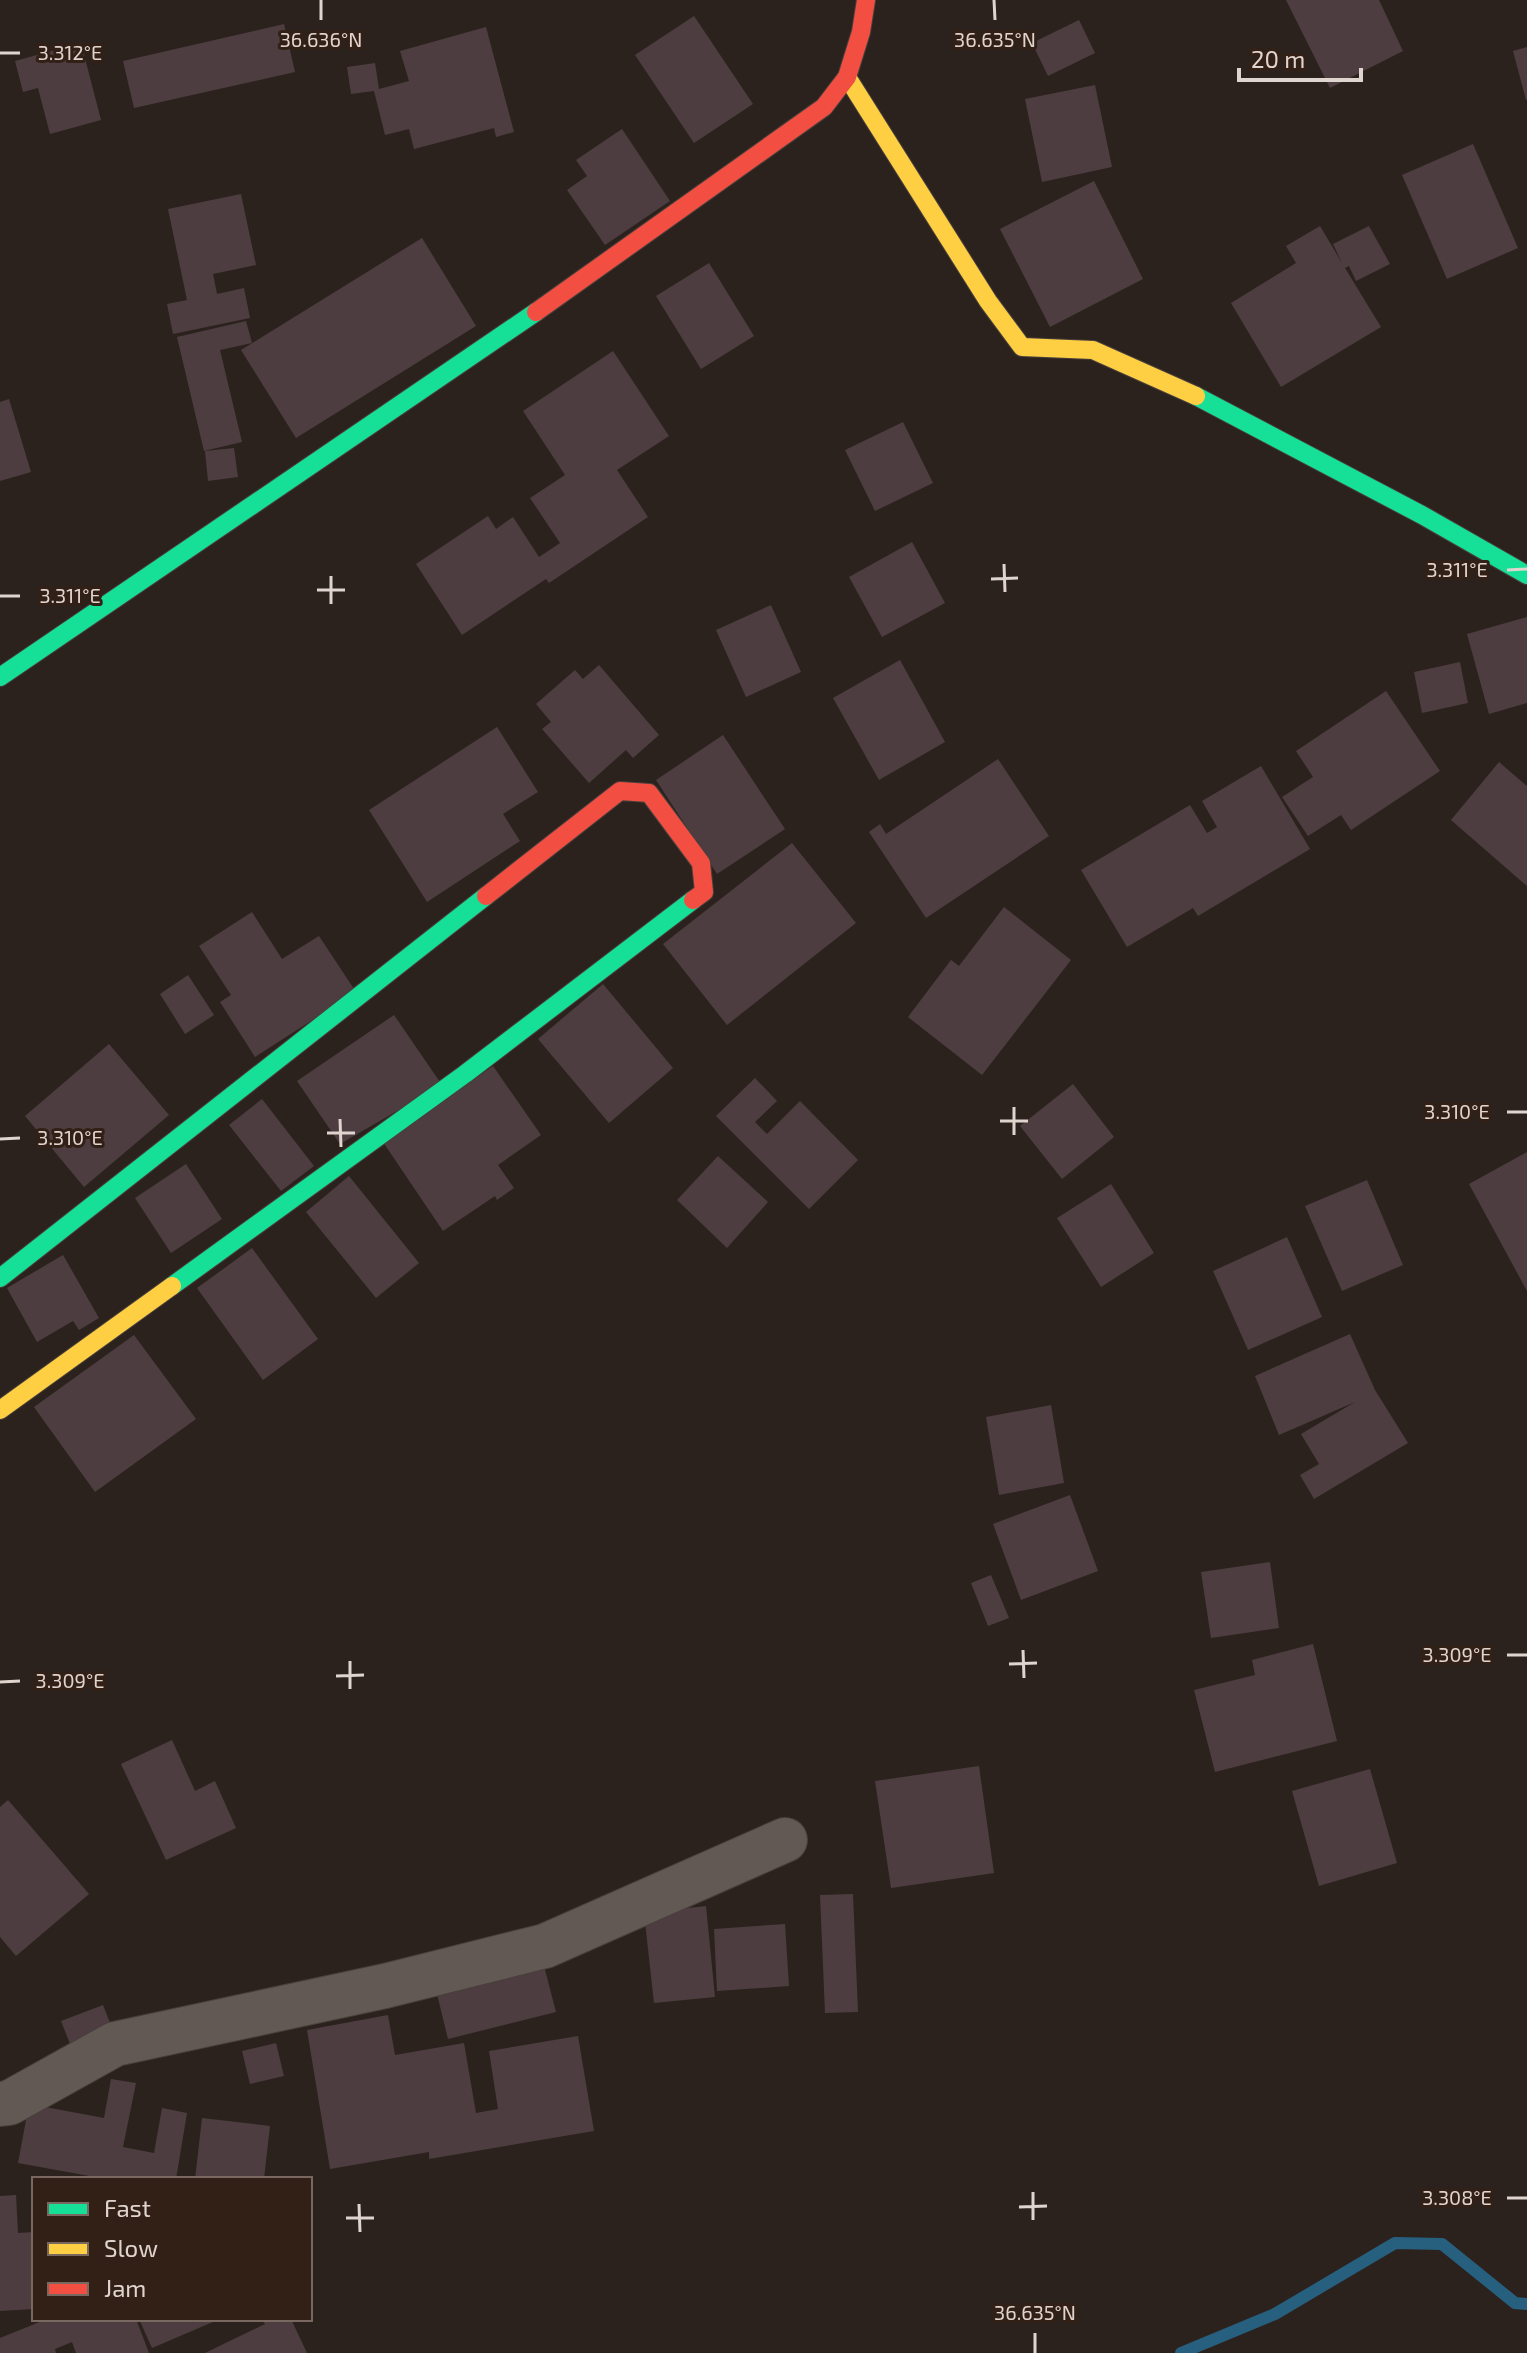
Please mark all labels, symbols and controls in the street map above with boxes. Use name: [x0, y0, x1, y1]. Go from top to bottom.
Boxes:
text: 36.636°N: [280, 27, 362, 51]
text: 36.635°N: [954, 27, 1036, 51]
scale bar: [1239, 32, 1361, 82]
text: 3.312°E: [38, 40, 102, 64]
text: 20 m: [1251, 44, 1305, 73]
text: 3.311°E: [1426, 557, 1488, 581]
text: 3.311°E: [39, 583, 101, 607]
text: 3.310°E: [1424, 1099, 1490, 1123]
text: 3.310°E: [37, 1125, 103, 1149]
text: 3.309°E: [1423, 1642, 1491, 1666]
text: 3.309°E: [36, 1668, 104, 1692]
legend: [32, 2177, 312, 2321]
text: 3.308°E: [1422, 2185, 1492, 2209]
text: Fast: [104, 2193, 151, 2222]
text: Slow: [104, 2233, 158, 2262]
text: Jam: [104, 2273, 146, 2302]
text: 36.635°N: [994, 2300, 1076, 2324]

